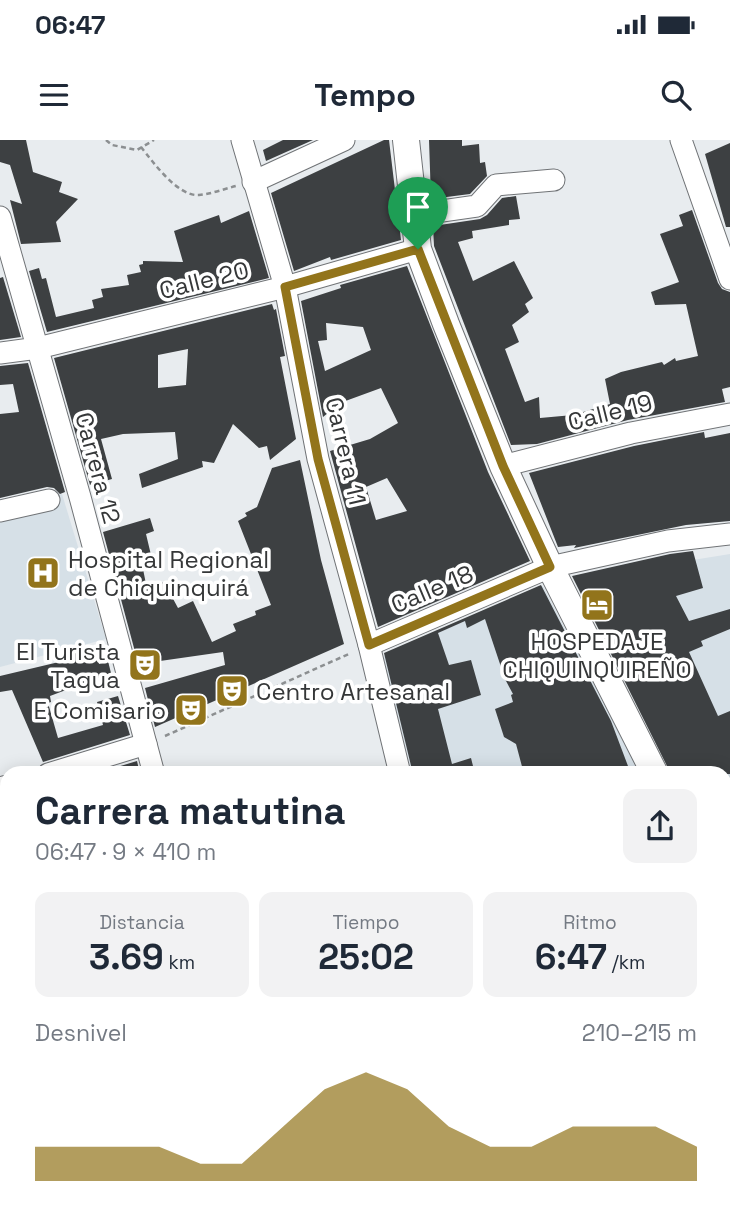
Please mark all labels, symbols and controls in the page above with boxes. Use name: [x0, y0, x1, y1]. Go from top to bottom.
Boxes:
text: 06:47: [35, 8, 106, 42]
text: Tempo: [314, 75, 416, 115]
icon: menu: [35, 76, 73, 114]
icon: search: [657, 76, 695, 114]
pin: [388, 177, 448, 249]
icon: arrive: [399, 188, 437, 226]
street label: Calle 20: [156, 254, 252, 306]
street label: Calle 19: [564, 387, 656, 437]
street label: Carrera 11: [319, 394, 373, 508]
street label: Carrera 12: [68, 409, 128, 527]
place label: Hospital Regional de Chiquinquirá: [68, 544, 269, 603]
hospital icon: Hospital Regional de Chiquinquirá: [24, 554, 62, 592]
street label: Calle 18: [386, 558, 478, 620]
hotel icon: HOSPEDAJE CHIQUINQUIREÑO: [578, 586, 616, 624]
place label: HOSPEDAJE CHIQUINQUIREÑO: [502, 626, 692, 685]
place label: El Turista Tagua: [16, 636, 120, 695]
theatre icon: El Turista Tagua: [126, 646, 164, 684]
theatre icon: Centro Artesanal: [213, 672, 251, 710]
place label: Centro Artesanal: [256, 676, 450, 707]
theatre icon: E Comisario: [172, 691, 210, 729]
place label: E Comisario: [33, 695, 166, 726]
text: Carrera matutina: [35, 787, 346, 835]
button: share: [623, 789, 697, 863]
text: 06:47 · 9 × 410 m: [35, 837, 216, 867]
text: Distancia: [99, 910, 185, 935]
text: Tiempo: [332, 910, 400, 935]
text: Ritmo: [563, 910, 617, 935]
text: 3.69: [89, 935, 164, 979]
text: 25:02: [318, 935, 414, 979]
text: 6:47: [535, 935, 607, 979]
text: km: [164, 950, 195, 975]
text: /km: [607, 950, 645, 975]
text: Desnivel: [35, 1018, 127, 1048]
text: 210–215 m: [582, 1018, 697, 1048]

